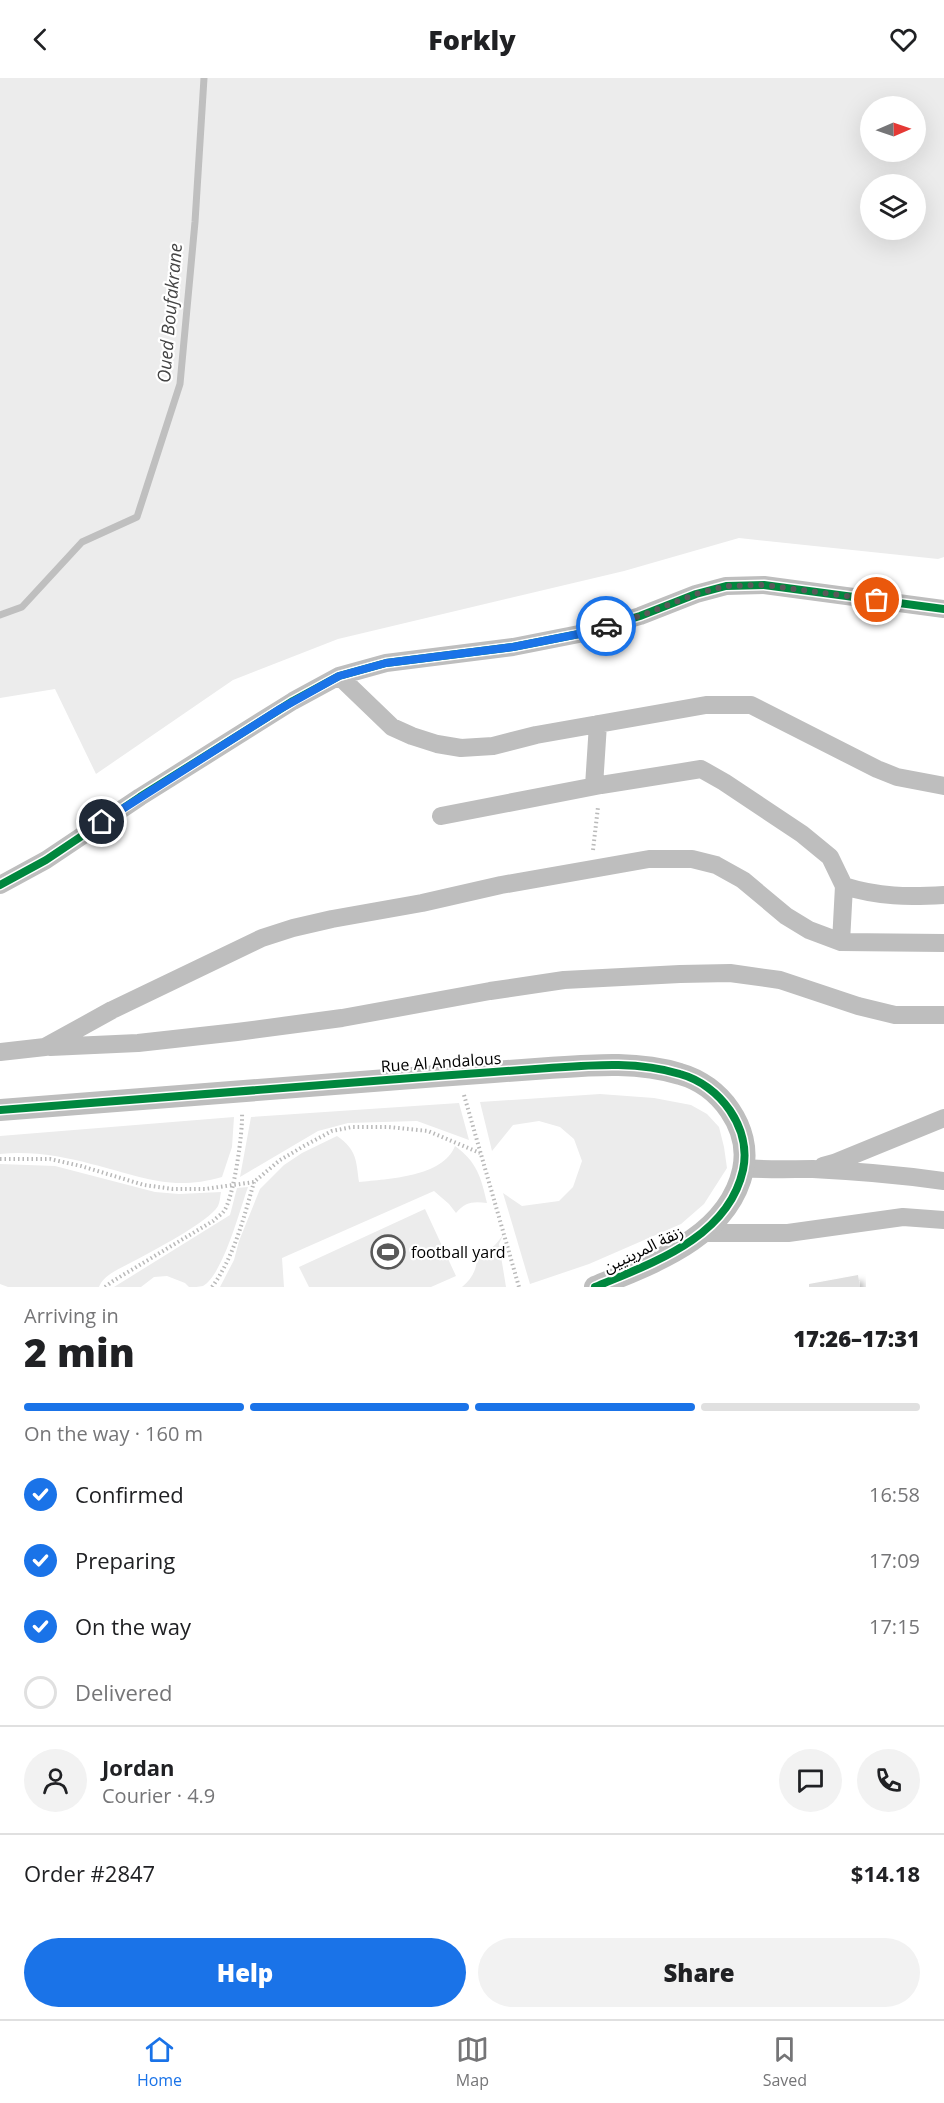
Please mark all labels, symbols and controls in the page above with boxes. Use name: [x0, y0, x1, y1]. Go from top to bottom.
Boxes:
text: Forkly: [428, 21, 516, 58]
icon: back: [24, 23, 57, 56]
icon: heart: [887, 23, 920, 56]
north arrow: [860, 96, 926, 162]
map controls: [860, 96, 926, 240]
button: layers: [860, 174, 926, 240]
water label: Oued Boufakrane: [151, 242, 187, 384]
pin: [851, 574, 902, 625]
icon: bag: [860, 583, 893, 616]
courier: [576, 596, 636, 656]
icon: car: [590, 610, 623, 643]
pin: [76, 796, 127, 847]
icon: home: [85, 805, 118, 838]
street label: Rue Al Andalous: [380, 1047, 502, 1077]
street label: زنقة المرينيين: [599, 1220, 687, 1278]
sports icon: football yard: [370, 1234, 406, 1270]
place label: football yard: [411, 1241, 505, 1263]
text: Arriving in: [24, 1302, 119, 1329]
text: 17:26–17:31: [793, 1323, 920, 1353]
text: 2 min: [24, 1325, 135, 1378]
text: On the way · 160 m: [24, 1420, 203, 1447]
icon: check: [24, 1478, 57, 1511]
text: Confirmed: [75, 1479, 184, 1509]
text: 16:58: [869, 1481, 920, 1508]
icon: check: [24, 1544, 57, 1577]
text: Preparing: [75, 1545, 175, 1575]
text: 17:09: [869, 1547, 920, 1574]
icon: check: [24, 1610, 57, 1643]
text: On the way: [75, 1611, 191, 1641]
text: 17:15: [869, 1613, 920, 1640]
text: Delivered: [75, 1677, 173, 1707]
button: person: [24, 1749, 87, 1812]
button: chat: [779, 1749, 842, 1812]
button: phone: [857, 1749, 920, 1812]
text: Jordan: [102, 1752, 175, 1782]
text: Courier · 4.9: [102, 1782, 215, 1809]
text: Order #2847: [24, 1858, 155, 1888]
text: $14.18: [851, 1858, 920, 1888]
button: Help: [24, 1938, 466, 2007]
button: Share: [478, 1938, 920, 2007]
tab: Home: [137, 2033, 182, 2091]
tab: Map: [456, 2033, 489, 2091]
tab: Saved: [763, 2033, 807, 2091]

